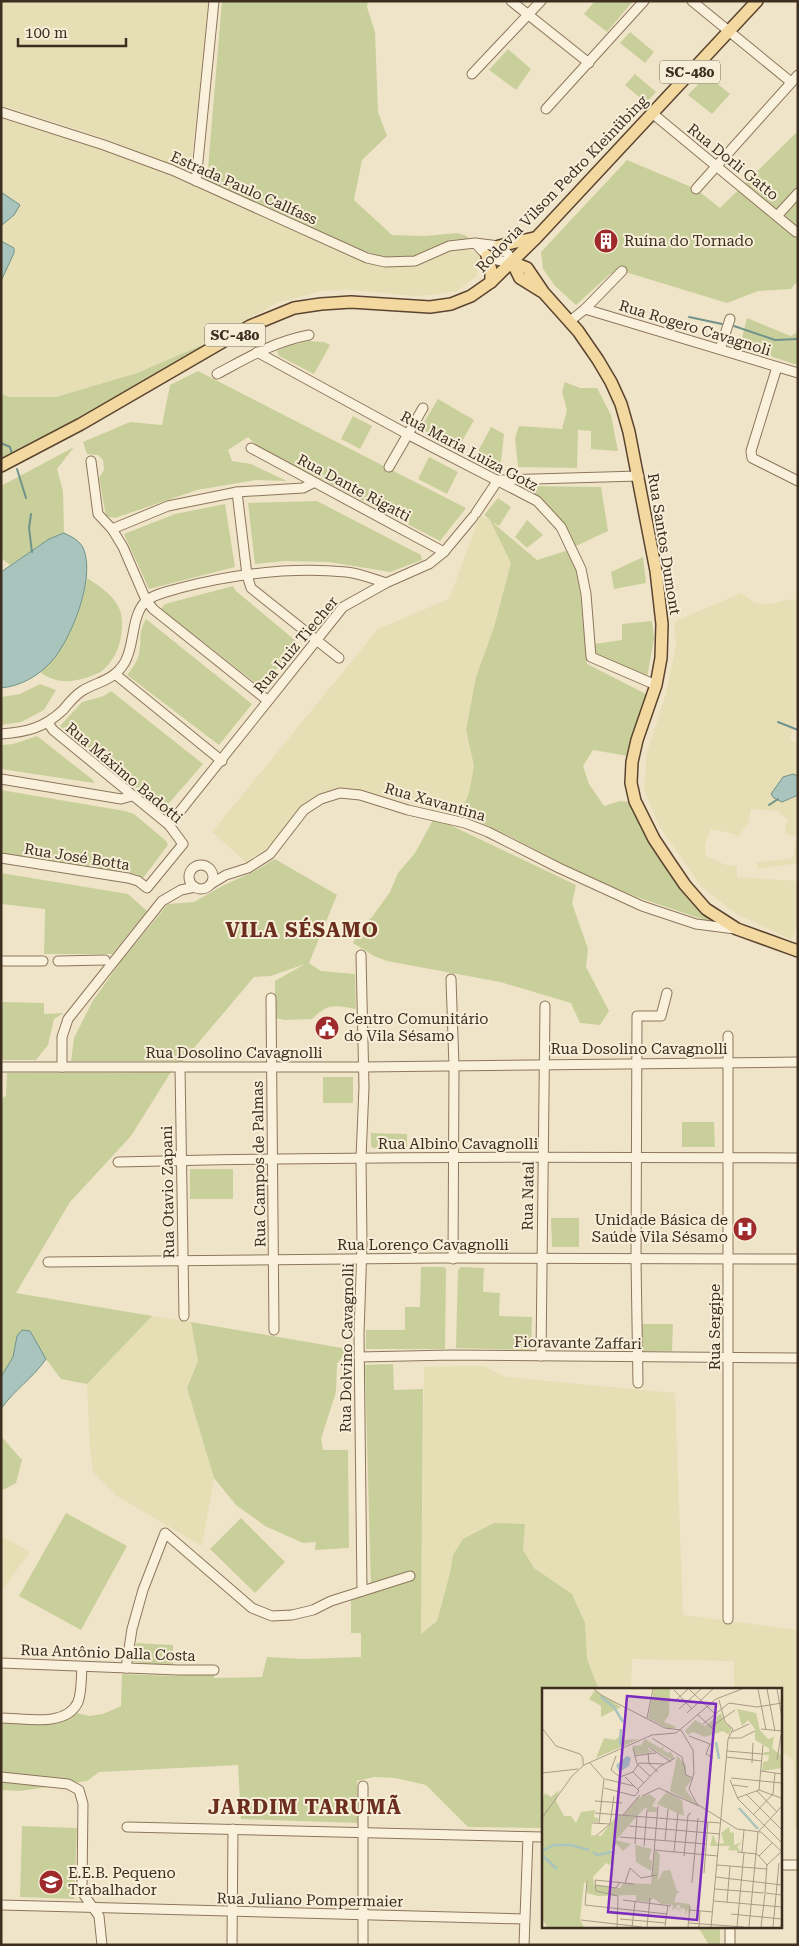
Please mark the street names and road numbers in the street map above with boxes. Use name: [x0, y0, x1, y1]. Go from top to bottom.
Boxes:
road number: SC-480: [660, 61, 720, 84]
street label: Rodovia Vilson Pedro Kleinübing: [472, 91, 652, 276]
street label: Rua Dorli Gatto: [684, 120, 782, 204]
street label: Estrada Paulo Callfass: [168, 148, 320, 228]
street label: Rua Rogero Cavagnoli: [617, 296, 773, 360]
road number: SC-480: [205, 324, 265, 346]
street label: Rua Maria Luiza Gotz: [397, 407, 541, 495]
street label: Rua Dante Rigatti: [294, 450, 414, 526]
street label: Rua Santos Dumont: [644, 472, 684, 617]
street label: Rua Luiz Tiecher: [250, 593, 342, 697]
street label: Rua Máximo Badotti: [62, 719, 186, 827]
street label: Rua Xavantina: [382, 779, 488, 825]
street label: Rua José Botta: [23, 840, 131, 874]
street label: Rua Dosolino Cavagnolli: [550, 1040, 728, 1058]
street label: Rua Dosolino Cavagnolli: [145, 1044, 323, 1062]
street label: Rua Campos de Palmas: [249, 1081, 269, 1247]
street label: Rua Otavio Zapani: [158, 1125, 178, 1259]
street label: Rua Albino Cavagnolli: [378, 1135, 538, 1153]
street label: Rua Natal: [518, 1161, 538, 1231]
street label: Rua Lorenço Cavagnolli: [337, 1236, 509, 1254]
street label: Rua Dolvino Cavagnolli: [337, 1263, 357, 1433]
street label: Rua Sergipe: [706, 1284, 724, 1370]
street label: Fioravante Zaffari: [514, 1333, 642, 1353]
street label: Rua Antônio Dalla Costa: [20, 1641, 196, 1665]
street label: Rua Juliano Pompermaier: [217, 1889, 403, 1911]

